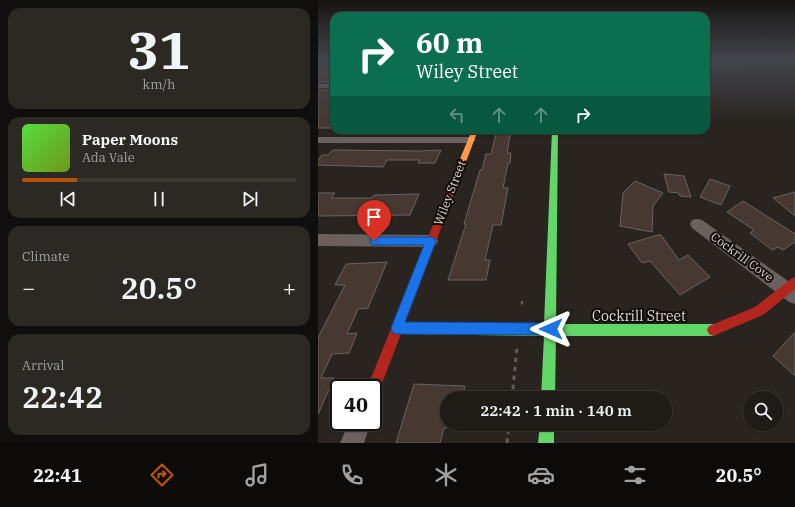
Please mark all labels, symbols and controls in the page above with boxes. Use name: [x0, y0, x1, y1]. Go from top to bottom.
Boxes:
text: 31: [128, 16, 190, 83]
text: 60 m: [416, 24, 483, 61]
icon: right: [350, 28, 402, 80]
text: Wiley Street: [416, 60, 518, 83]
text: km/h: [143, 76, 175, 93]
icon: left: [446, 104, 468, 126]
icon: ahead: [488, 104, 510, 126]
icon: ahead: [530, 104, 552, 126]
icon: right: [572, 104, 594, 126]
text: Paper Moons: [82, 130, 178, 149]
text: Ada Vale: [82, 149, 135, 166]
street label: Wiley Street: [430, 158, 469, 227]
icon: previous: [57, 188, 79, 210]
icon: pause: [148, 188, 170, 210]
icon: next: [239, 188, 261, 210]
pin: [357, 200, 391, 241]
icon: arrive: [363, 206, 385, 228]
street label: Cockrill Cove: [708, 229, 777, 284]
text: Climate: [22, 248, 69, 265]
text: 20.5°: [121, 268, 197, 307]
text: −: [22, 273, 35, 302]
text: +: [283, 273, 296, 302]
street label: Cockrill Street: [592, 307, 686, 325]
position arrow: [530, 308, 572, 350]
text: Arrival: [22, 357, 64, 374]
text: 22:42: [22, 377, 103, 416]
speed limit sign: 40: [330, 379, 382, 431]
map controls: [743, 391, 783, 431]
button: search: [743, 391, 783, 431]
text: 22:42 · 1 min · 140 m: [480, 401, 632, 420]
icon: directions: [148, 461, 176, 489]
icon: music: [243, 461, 271, 489]
icon: phone: [338, 461, 366, 489]
icon: climate: [432, 461, 460, 489]
icon: car: [527, 461, 555, 489]
icon: filters: [621, 461, 649, 489]
text: 22:41: [33, 464, 82, 487]
text: 20.5°: [716, 464, 762, 487]

